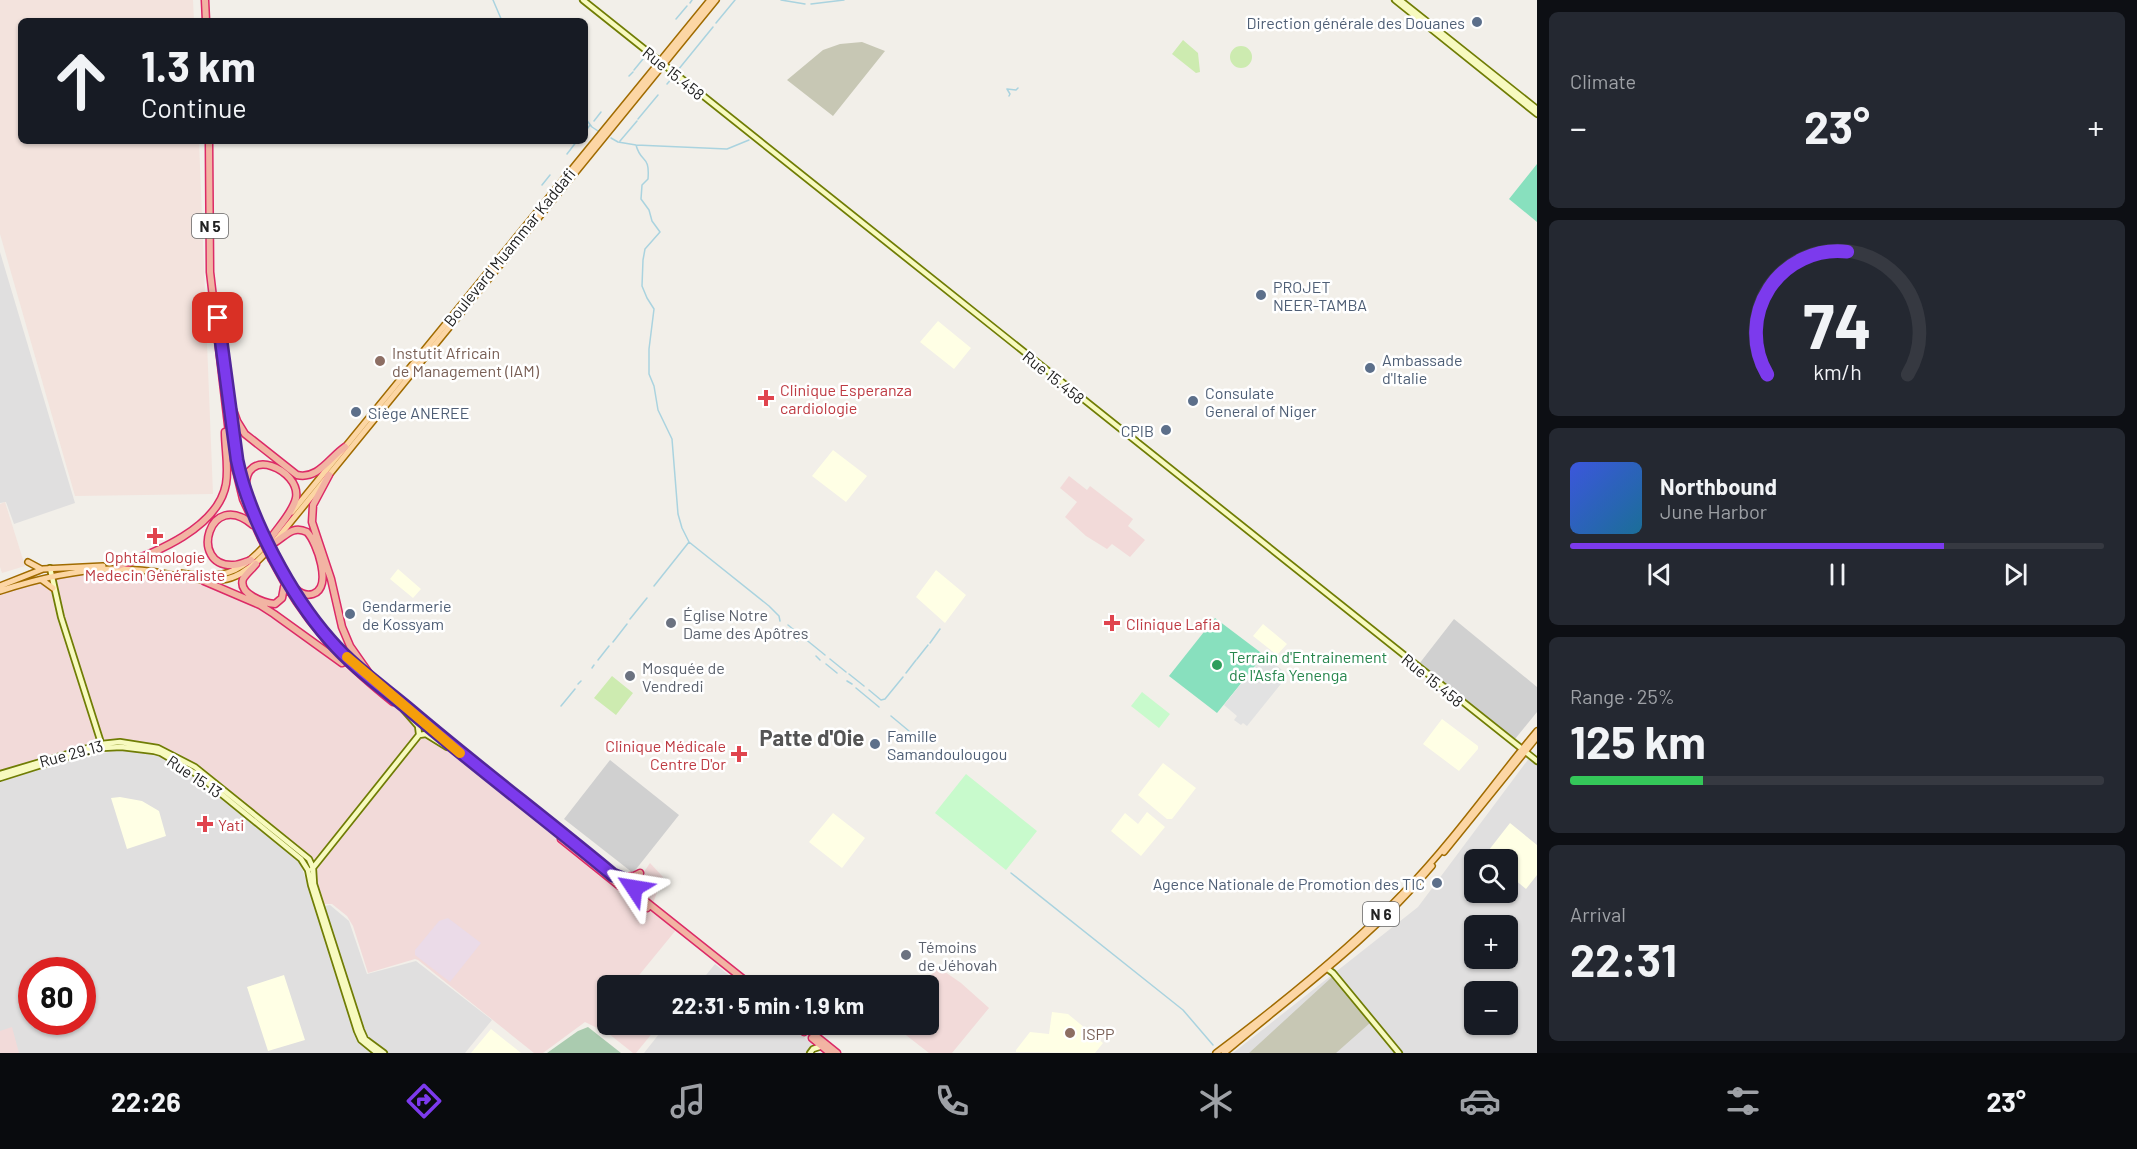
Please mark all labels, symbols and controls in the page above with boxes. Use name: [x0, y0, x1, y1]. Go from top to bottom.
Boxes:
place label: Direction générale des Douanes: [1247, 13, 1465, 32]
marker: Direction générale des Douanes: [1470, 15, 1484, 29]
text: 1.3 km: [141, 40, 256, 90]
icon: ahead: [42, 42, 120, 120]
street label: Rue 15.458: [639, 42, 709, 104]
text: Climate: [1570, 69, 1636, 93]
text: Continue: [141, 91, 247, 123]
text: 23°: [1804, 99, 1870, 153]
text: −: [1570, 107, 1587, 147]
text: +: [2087, 107, 2104, 147]
street label: Boulevard Muammar Kaddafi: [439, 164, 579, 330]
road number: N 5: [192, 214, 228, 238]
place label: PROJET NEER-TAMBA: [1273, 277, 1367, 314]
text: 74: [1803, 287, 1871, 361]
marker: PROJET NEER-TAMBA: [1254, 288, 1268, 302]
pin: [192, 292, 243, 343]
icon: arrive: [201, 301, 234, 334]
place label: Instutit Africain de Management (IAM): [392, 343, 540, 380]
street label: Rue 15.458: [1019, 346, 1089, 408]
place label: Ambassade d'Italie: [1382, 350, 1462, 387]
marker: Instutit Africain de Management (IAM): [373, 354, 387, 368]
text: km/h: [1813, 360, 1861, 385]
marker: Ambassade d'Italie: [1363, 361, 1377, 375]
place label: Clinique Esperanza cardiologie: [780, 380, 912, 417]
place label: Consulate General of Niger: [1205, 383, 1317, 420]
marker: Clinique Esperanza cardiologie: [757, 389, 775, 407]
marker: Consulate General of Niger: [1186, 394, 1200, 408]
place label: Siège ANEREE: [368, 403, 469, 422]
marker: Siège ANEREE: [349, 405, 363, 419]
place label: CPIB: [1121, 421, 1154, 440]
marker: CPIB: [1159, 423, 1173, 437]
text: Northbound: [1660, 473, 1777, 499]
text: June Harbor: [1660, 499, 1767, 523]
marker: Ophtalmologie Medecin Généraliste: [146, 527, 164, 545]
place label: Ophtalmologie Medecin Généraliste: [85, 547, 225, 584]
icon: previous: [1643, 558, 1676, 591]
icon: pause: [1821, 558, 1854, 591]
icon: next: [1999, 558, 2032, 591]
place label: Gendarmerie de Kossyam: [362, 596, 452, 633]
place label: Église Notre Dame des Apôtres: [683, 605, 808, 642]
marker: Gendarmerie de Kossyam: [343, 607, 357, 621]
marker: Clinique Lafia: [1103, 614, 1121, 632]
place label: Clinique Lafia: [1126, 614, 1221, 633]
marker: Église Notre Dame des Apôtres: [664, 616, 678, 630]
place label: Terrain d'Entrainement de l'Asfa Yenenga: [1229, 647, 1387, 684]
street label: Rue 15.458: [1398, 649, 1468, 711]
place label: Mosquée de Vendredi: [642, 658, 725, 695]
marker: Terrain d'Entrainement de l'Asfa Yenenga: [1210, 658, 1224, 672]
marker: Mosquée de Vendredi: [623, 669, 637, 683]
text: Range · 25%: [1570, 684, 1675, 708]
text: 125 km: [1570, 714, 1706, 768]
district label: Patte d'Oie: [760, 724, 864, 750]
place label: Famille Samandoulougou: [887, 726, 1007, 763]
street label: Rue 29.13: [37, 735, 105, 771]
place label: Clinique Médicale Centre D'or: [605, 736, 726, 773]
marker: Famille Samandoulougou: [868, 737, 882, 751]
marker: Clinique Médicale Centre D'or: [730, 745, 748, 763]
street label: Rue 15.13: [164, 751, 226, 801]
marker: Yati: [196, 815, 214, 833]
place label: Yati: [218, 815, 244, 834]
map controls: [1464, 849, 1518, 1035]
button: search: [1464, 849, 1518, 903]
position arrow: [602, 856, 666, 920]
place label: Agence Nationale de Promotion des TIC: [1153, 874, 1425, 893]
marker: Agence Nationale de Promotion des TIC: [1430, 876, 1444, 890]
road number: N 6: [1363, 902, 1399, 926]
text: Arrival: [1570, 902, 1626, 926]
button: +: [1464, 915, 1518, 969]
text: 22:31: [1570, 932, 1677, 986]
place label: Témoins de Jéhovah: [918, 937, 997, 974]
marker: Témoins de Jéhovah: [899, 948, 913, 962]
speed limit sign: 80: [18, 957, 96, 1035]
button: −: [1464, 981, 1518, 1035]
text: 22:31 · 5 min · 1.9 km: [672, 992, 864, 1018]
place label: ISPP: [1082, 1024, 1114, 1043]
marker: ISPP: [1063, 1026, 1077, 1040]
icon: directions: [403, 1080, 445, 1122]
icon: music: [667, 1080, 709, 1122]
icon: phone: [931, 1080, 973, 1122]
icon: climate: [1195, 1080, 1237, 1122]
icon: car: [1459, 1080, 1501, 1122]
icon: filters: [1722, 1080, 1764, 1122]
text: 22:26: [111, 1085, 181, 1117]
text: 23°: [1986, 1085, 2026, 1117]

